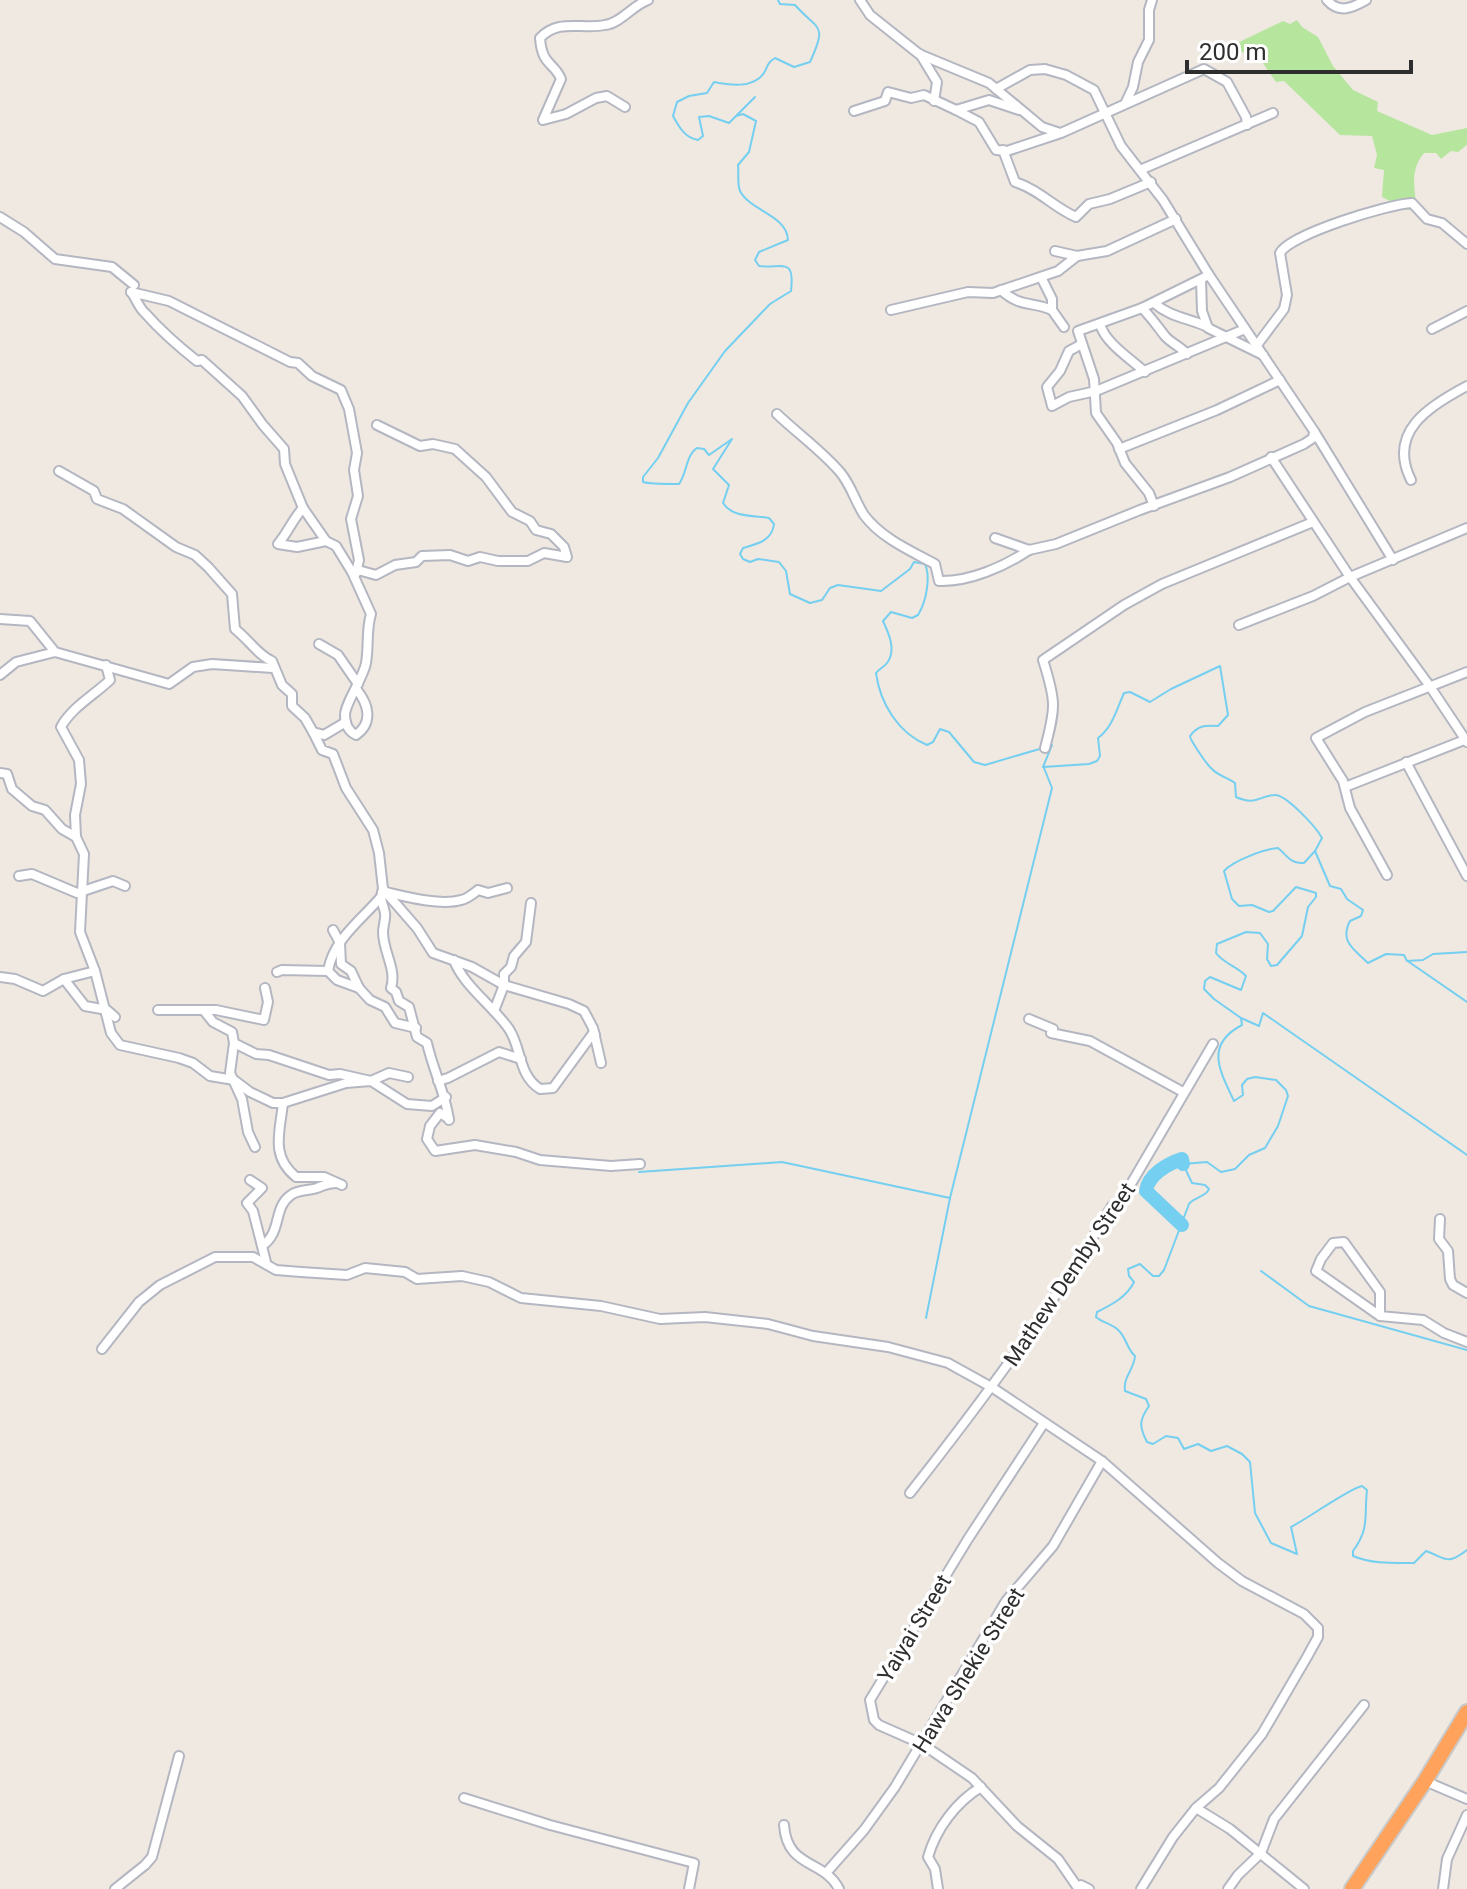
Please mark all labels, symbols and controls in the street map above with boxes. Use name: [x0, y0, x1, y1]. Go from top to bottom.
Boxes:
scale bar: [1187, 24, 1411, 74]
text: 200 m: [1199, 38, 1266, 66]
street label: Mathew Demby Street: [999, 1178, 1140, 1371]
street label: Yaiyai Street: [873, 1570, 956, 1686]
street label: Hawa Shekie Street: [907, 1583, 1029, 1758]

